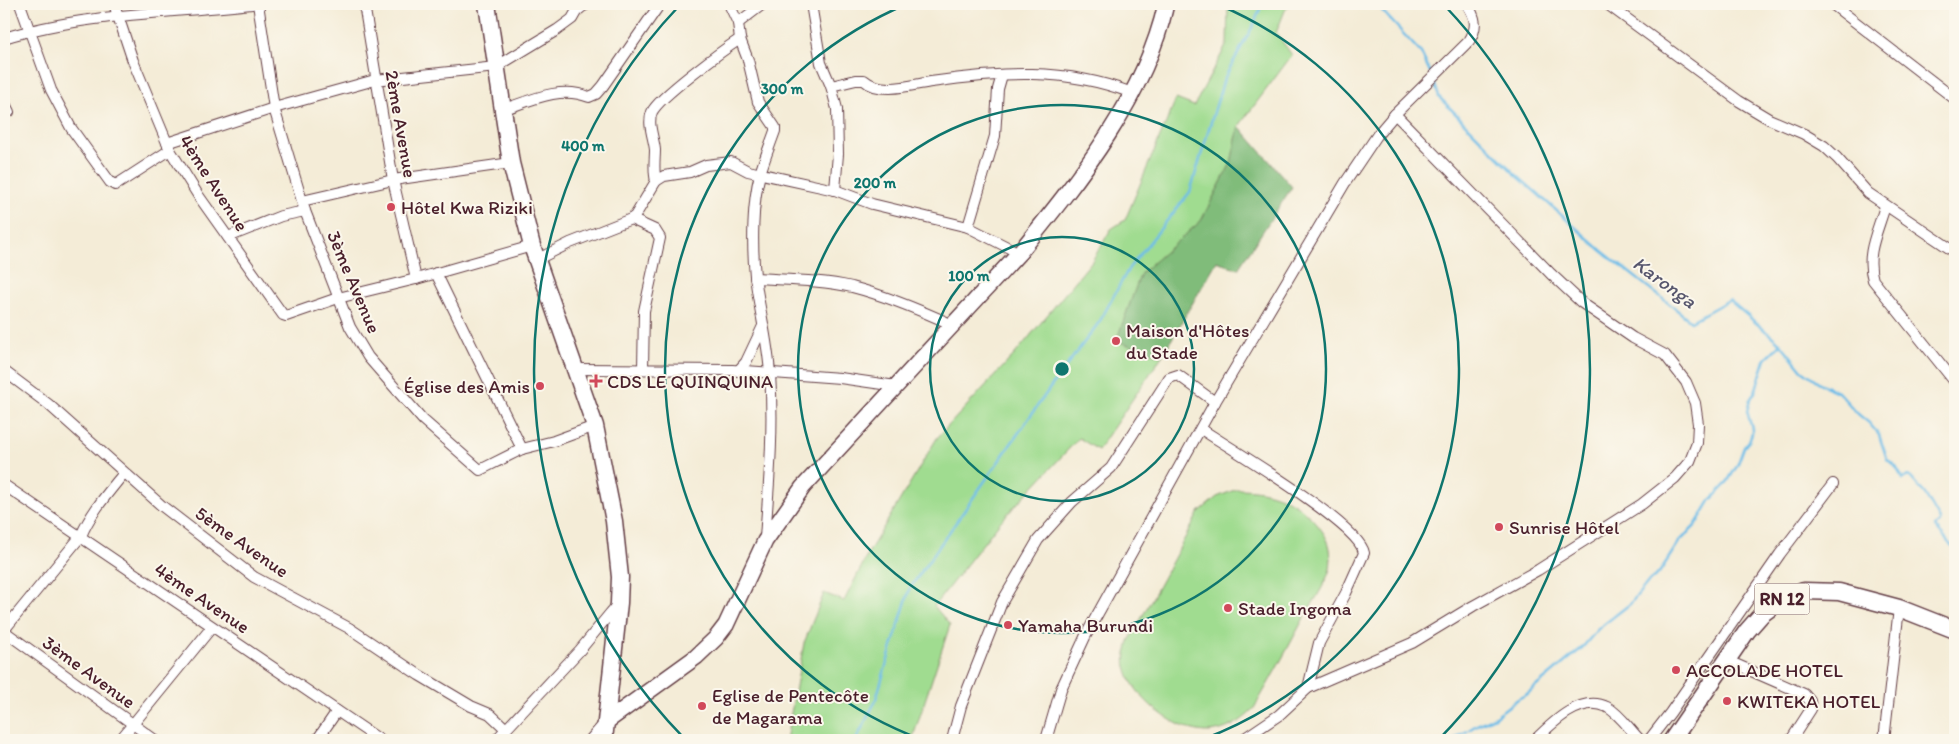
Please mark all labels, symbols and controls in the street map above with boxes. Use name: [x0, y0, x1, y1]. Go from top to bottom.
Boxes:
street label: 2ème Avenue: [380, 68, 422, 180]
text: 300 m: [761, 80, 804, 98]
street label: 4ème Avenue: [174, 131, 254, 235]
text: 400 m: [561, 137, 605, 155]
text: 200 m: [854, 174, 897, 192]
place label: Hôtel Kwa Riziki: [401, 196, 533, 219]
marker: Hôtel Kwa Riziki: [385, 201, 397, 213]
street label: 3ème Avenue: [322, 227, 386, 337]
water label: Karonga: [1629, 251, 1702, 313]
text: 100 m: [948, 267, 990, 285]
place label: Maison d'Hôtes du Stade: [1126, 319, 1250, 364]
marker: Maison d'Hôtes du Stade: [1110, 335, 1122, 347]
centre of rings: [1053, 360, 1071, 378]
place label: CDS LE QUINQUINA: [607, 370, 773, 393]
marker: CDS LE QUINQUINA: [589, 374, 603, 388]
place label: Église des Amis: [404, 375, 530, 398]
marker: Église des Amis: [534, 380, 546, 392]
street label: 5ème Avenue: [191, 501, 293, 583]
place label: Sunrise Hôtel: [1509, 516, 1620, 539]
marker: Sunrise Hôtel: [1493, 521, 1505, 533]
street label: 4ème Avenue: [150, 558, 254, 638]
road number: RN 12: [1754, 584, 1810, 614]
place label: Stade Ingoma: [1238, 597, 1352, 620]
marker: Stade Ingoma: [1222, 602, 1234, 614]
place label: Yamaha Burundi: [1018, 614, 1153, 637]
marker: Yamaha Burundi: [1002, 619, 1014, 631]
street label: 3ème Avenue: [38, 631, 140, 713]
place label: ACCOLADE HOTEL: [1686, 659, 1843, 682]
marker: ACCOLADE HOTEL: [1670, 664, 1682, 676]
place label: Eglise de Pentecôte de Magarama: [712, 684, 869, 729]
place label: KWITEKA HOTEL: [1737, 690, 1881, 713]
marker: KWITEKA HOTEL: [1721, 695, 1733, 707]
marker: Eglise de Pentecôte de Magarama: [696, 700, 708, 712]

